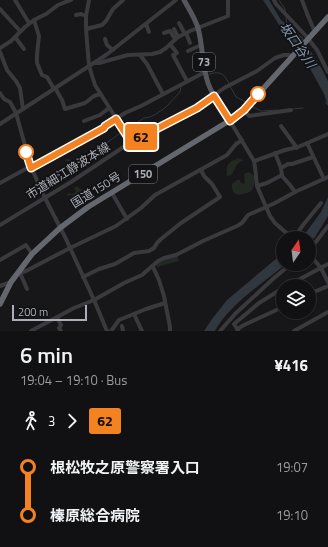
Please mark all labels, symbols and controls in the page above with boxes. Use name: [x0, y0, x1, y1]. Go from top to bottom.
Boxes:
water label: 坂口谷川: [275, 18, 322, 74]
road number: 73: [193, 53, 215, 71]
unlabelled marker: [250, 86, 266, 102]
line badge: 62: [123, 124, 159, 150]
text: 62: [133, 126, 149, 147]
street label: 市道細江静波本線: [22, 137, 113, 204]
unlabelled marker: [18, 144, 34, 160]
road number: 150: [129, 165, 157, 183]
street label: 国道150号: [67, 167, 125, 213]
north arrow: [276, 231, 316, 271]
map controls: [276, 231, 316, 319]
button: layers: [276, 279, 316, 319]
scale bar: [12, 303, 87, 322]
text: 200 m: [18, 304, 48, 320]
text: 6 min: [20, 338, 73, 372]
text: ¥416: [274, 354, 308, 377]
text: 19:04 – 19:10 · Bus: [20, 370, 127, 390]
icon: walk: [20, 410, 42, 432]
icon: forward: [61, 410, 83, 432]
text: 62: [97, 410, 113, 431]
text: 3: [48, 411, 55, 431]
text: 根松牧之原警察署入口: [50, 456, 200, 479]
text: 19:07: [276, 457, 308, 477]
text: 榛原総合病院: [50, 504, 140, 527]
text: 19:10: [276, 505, 308, 525]

